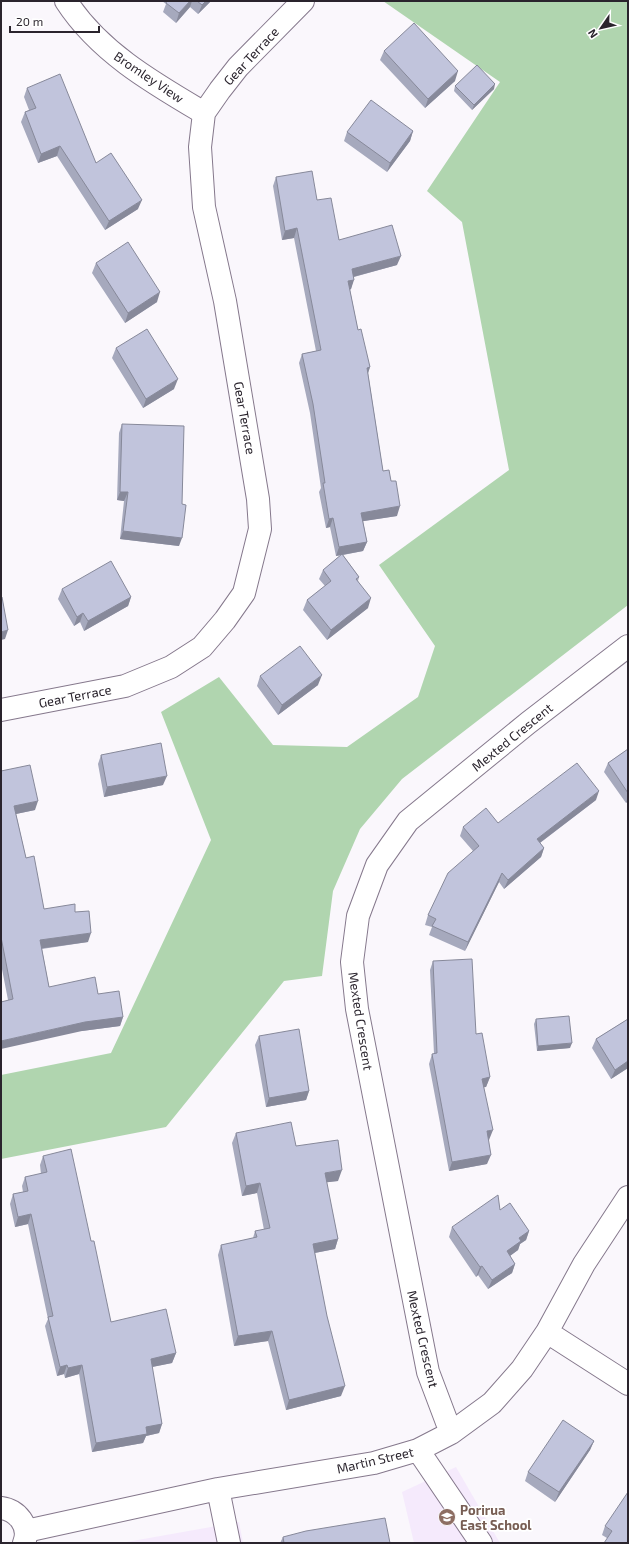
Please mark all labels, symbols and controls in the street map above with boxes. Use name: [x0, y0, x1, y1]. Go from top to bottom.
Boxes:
scale bar: [10, 8, 99, 34]
north arrow: [581, 8, 621, 48]
text: 20 m: [16, 14, 43, 28]
street label: Gear Terrace: [220, 24, 282, 88]
text: N: [585, 27, 600, 41]
street label: Bromley View: [111, 48, 187, 106]
street label: Gear Terrace: [231, 380, 259, 456]
street label: Gear Terrace: [37, 681, 113, 711]
street label: Mexted Crescent: [468, 700, 556, 774]
street label: Mexted Crescent: [345, 971, 377, 1071]
street label: Mexted Crescent: [404, 1289, 442, 1389]
street label: Martin Street: [335, 1443, 415, 1477]
place label: Porirua East School: [460, 1502, 532, 1533]
school or university icon: Porirua East School: [437, 1507, 457, 1527]

